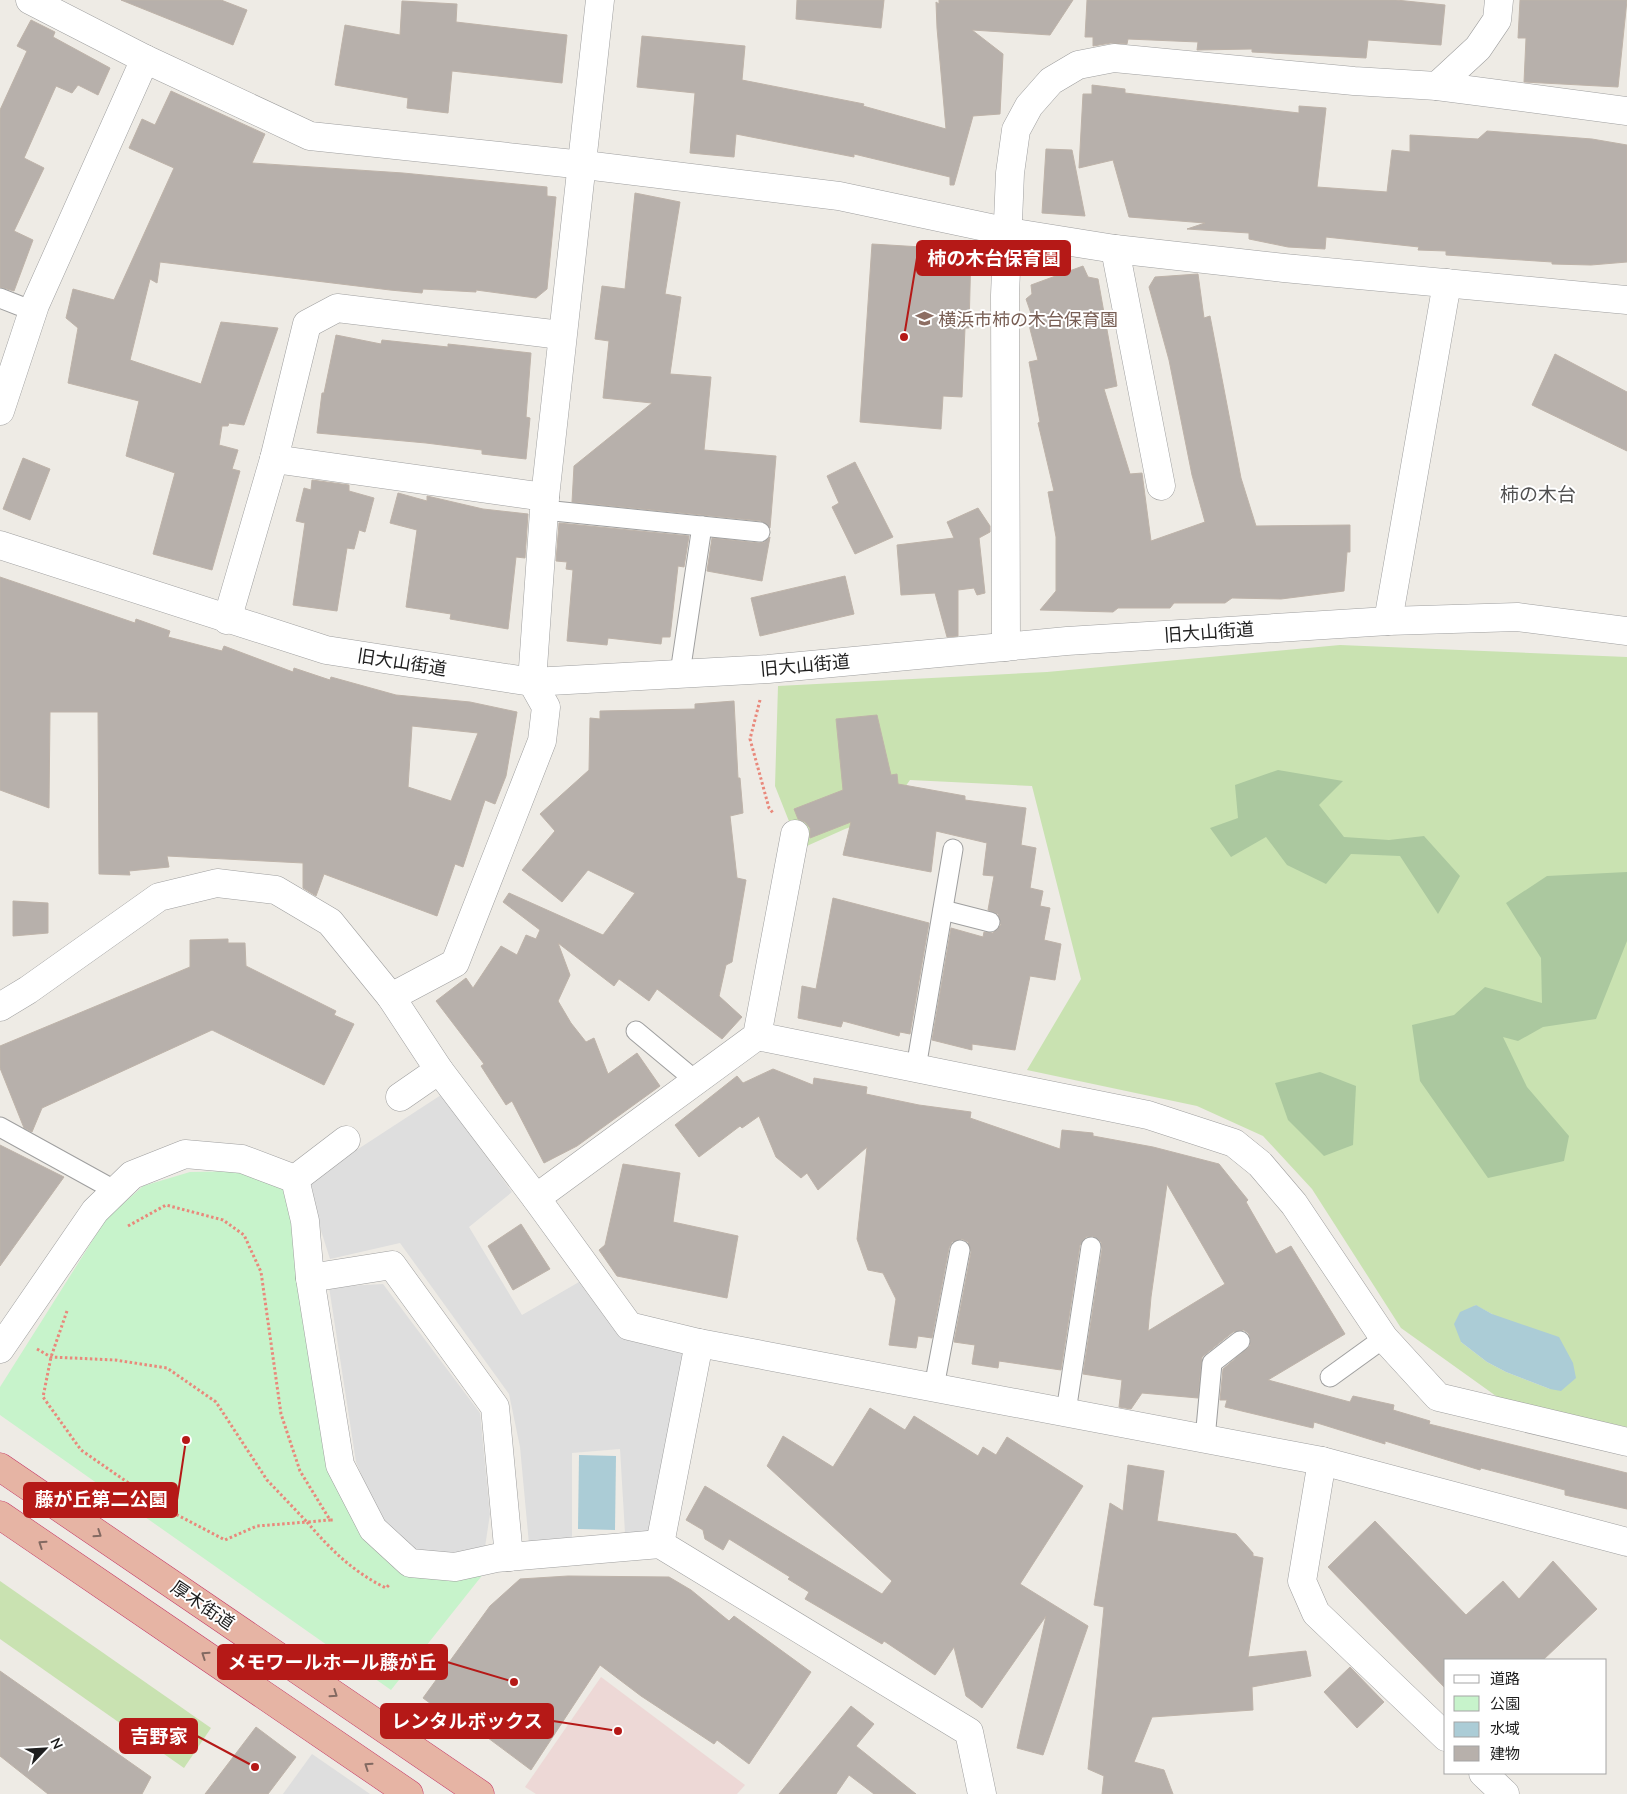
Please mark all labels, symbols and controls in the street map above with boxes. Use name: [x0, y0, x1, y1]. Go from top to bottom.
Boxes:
callout: 柿の木台保育園: [917, 241, 1070, 275]
text: 柿の木台保育園: [927, 246, 1061, 270]
place label: 横浜市柿の木台保育園: [938, 308, 1118, 331]
school or university icon: 横浜市柿の木台保育園: [914, 309, 934, 329]
district label: 柿の木台: [1500, 482, 1576, 506]
street label: 旧大山街道: [1163, 617, 1255, 647]
street label: 旧大山街道: [356, 644, 448, 680]
street label: 旧大山街道: [759, 650, 851, 680]
callout: 藤が丘第二公園: [24, 1483, 177, 1517]
text: 藤が丘第二公園: [34, 1487, 168, 1511]
one-way arrow: [92, 1528, 102, 1537]
one-way arrow: [39, 1541, 48, 1550]
street label: 厚木街道: [167, 1575, 239, 1635]
callout: メモワールホール藤が丘: [218, 1645, 447, 1679]
text: メモワールホール藤が丘: [227, 1650, 437, 1674]
one-way arrow: [202, 1652, 211, 1661]
legend: [1444, 1659, 1607, 1774]
text: 道路: [1490, 1669, 1520, 1688]
one-way arrow: [328, 1688, 337, 1697]
text: 公園: [1490, 1694, 1520, 1713]
callout: レンタルボックス: [381, 1704, 553, 1738]
text: レンタルボックス: [391, 1709, 543, 1733]
callout: 吉野家: [120, 1719, 197, 1753]
text: 水域: [1490, 1719, 1520, 1738]
north arrow: [20, 1724, 70, 1774]
text: 吉野家: [130, 1724, 188, 1748]
text: N: [46, 1735, 67, 1752]
text: 建物: [1490, 1744, 1520, 1763]
one-way arrow: [365, 1763, 374, 1773]

